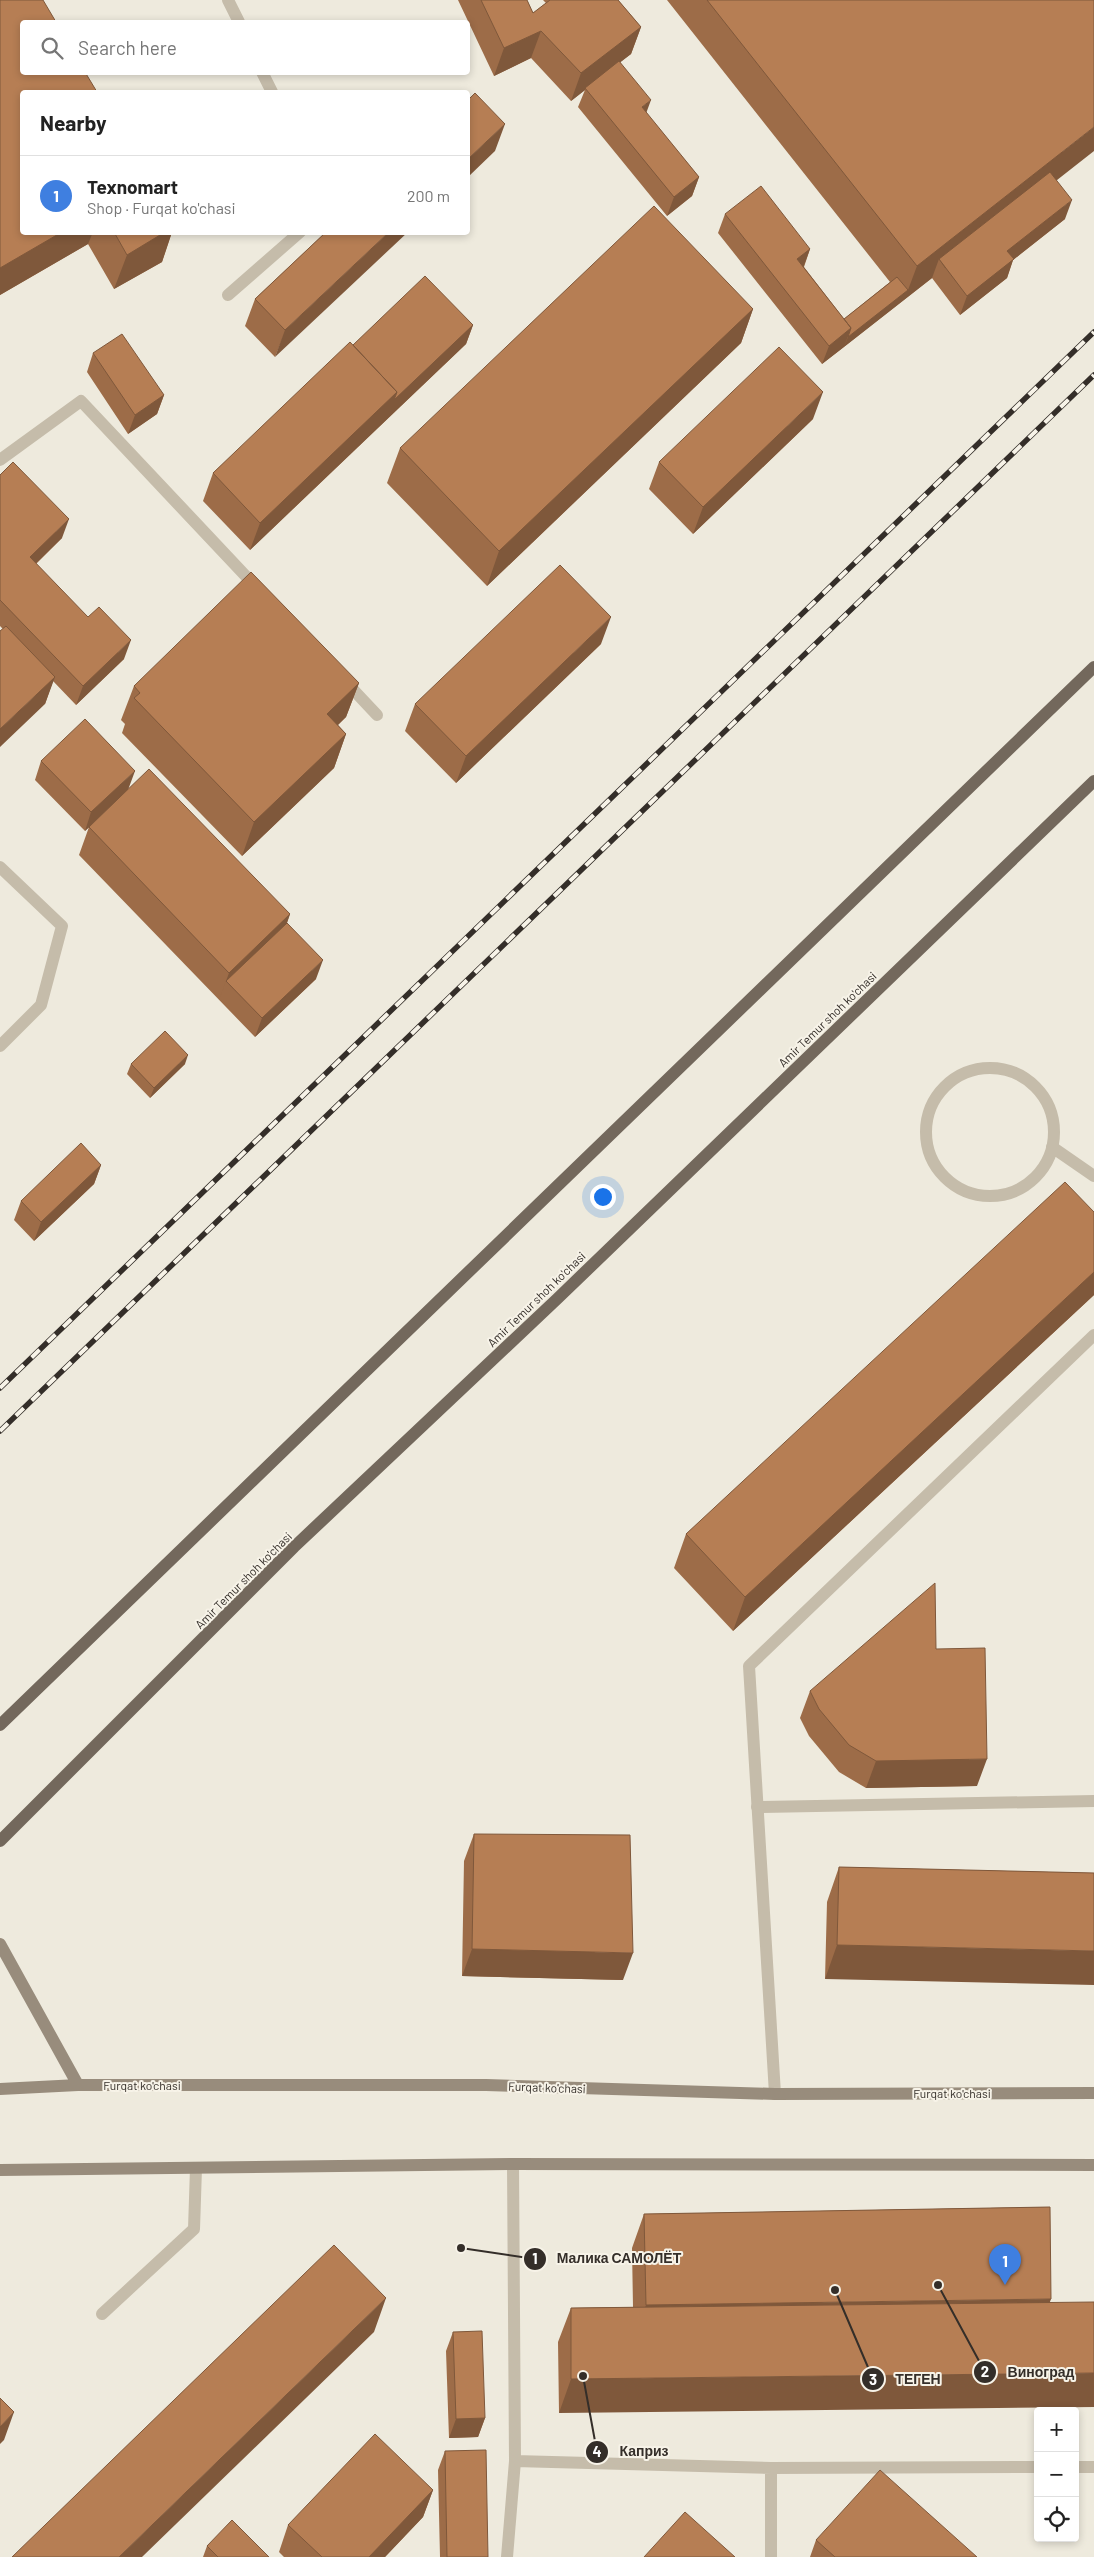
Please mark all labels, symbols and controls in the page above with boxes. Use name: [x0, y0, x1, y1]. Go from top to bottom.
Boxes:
search box: [20, 20, 470, 75]
icon: search: [38, 34, 66, 62]
text: Search here: [78, 36, 177, 59]
text: Nearby: [40, 110, 106, 135]
text: Texnomart: [87, 175, 178, 198]
text: 1: [53, 186, 59, 205]
text: 200 m: [407, 186, 450, 205]
text: Shop · Furqat ko'chasi: [87, 198, 236, 217]
street label: Amir Temur shoh ko'chasi: [775, 968, 879, 1070]
your location: [590, 1184, 616, 1210]
street label: Amir Temur shoh ko'chasi: [484, 1248, 588, 1350]
street label: Amir Temur shoh ko'chasi: [192, 1529, 294, 1631]
street label: Furqat ko'chasi: [103, 2078, 181, 2092]
street label: Furqat ko'chasi: [508, 2079, 586, 2095]
street label: Furqat ko'chasi: [913, 2086, 991, 2100]
callout: Малика САМОЛЁТ: [522, 2244, 692, 2273]
pin: 1: [989, 2244, 1021, 2285]
text: 1: [532, 2249, 538, 2267]
text: Малика САМОЛЁТ: [557, 2249, 682, 2266]
callout: Виноград: [972, 2357, 1084, 2386]
text: 2: [981, 2362, 989, 2380]
text: Виноград: [1008, 2363, 1075, 2380]
callout: ТЕГЕН: [861, 2365, 951, 2394]
text: 3: [869, 2370, 877, 2388]
text: ТЕГЕН: [895, 2370, 941, 2387]
map controls: [1034, 2407, 1079, 2542]
button: +: [1034, 2407, 1079, 2452]
callout: Каприз: [585, 2437, 679, 2466]
text: 4: [592, 2442, 602, 2460]
text: Каприз: [619, 2442, 669, 2459]
button: −: [1034, 2452, 1079, 2497]
button: locate: [1034, 2497, 1079, 2542]

